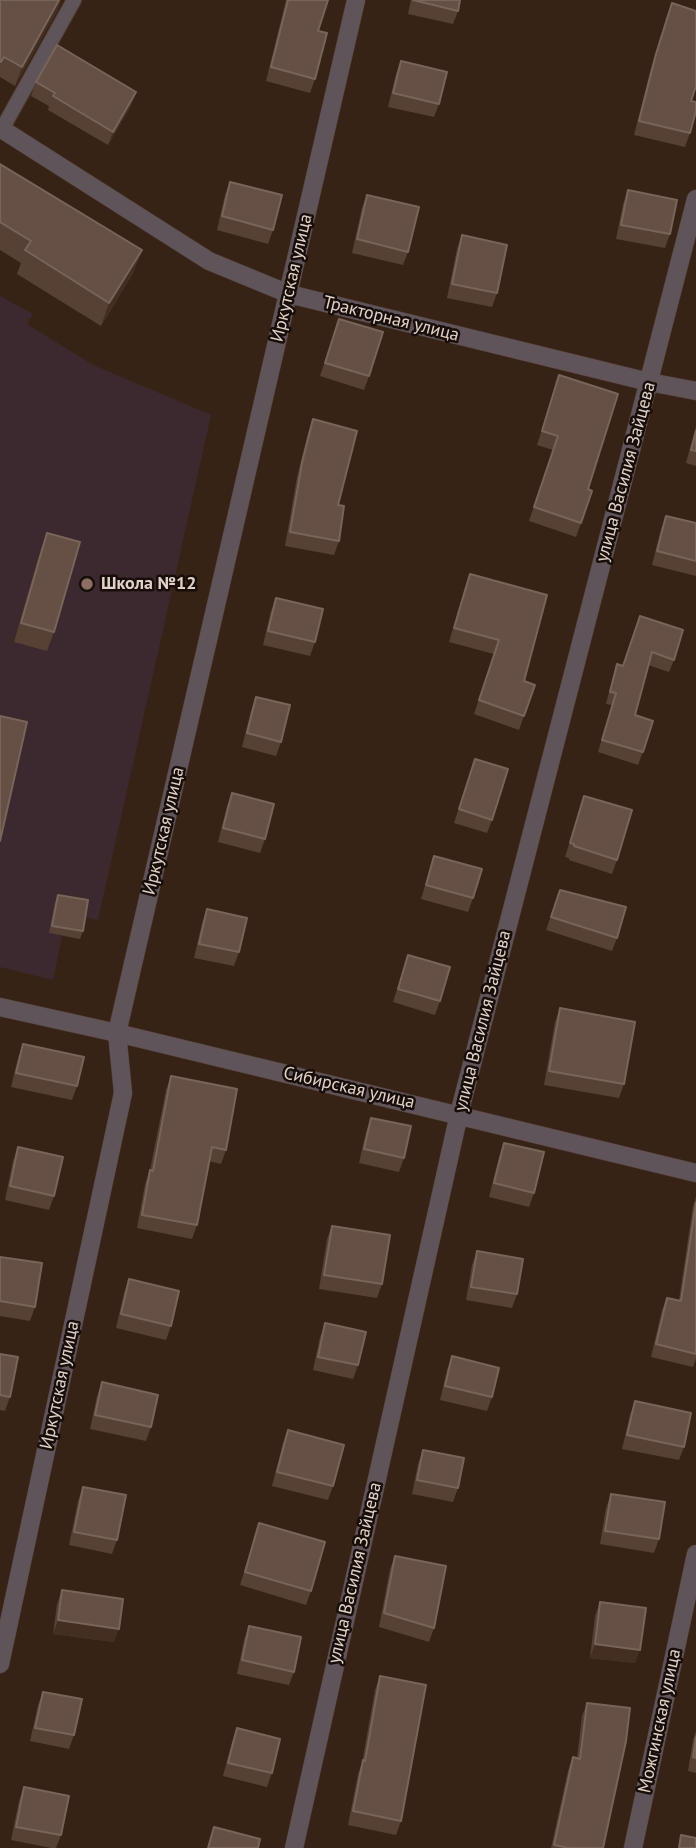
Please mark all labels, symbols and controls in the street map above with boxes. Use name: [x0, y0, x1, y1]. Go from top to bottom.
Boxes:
street label: Иркутская улица: [267, 212, 317, 344]
street label: Тракторная улица: [321, 292, 461, 346]
street label: улица Василия Зайцева: [592, 380, 660, 564]
place label: Школа №12: [101, 573, 196, 595]
marker: Школа №12: [79, 576, 95, 592]
street label: Иркутская улица: [139, 765, 189, 897]
street label: улица Василия Зайцева: [450, 928, 516, 1114]
street label: Сибирская улица: [281, 1062, 417, 1114]
street label: Иркутская улица: [36, 1319, 84, 1451]
street label: улица Василия Зайцева: [324, 1480, 386, 1666]
street label: Можгинская улица: [634, 1647, 686, 1795]

